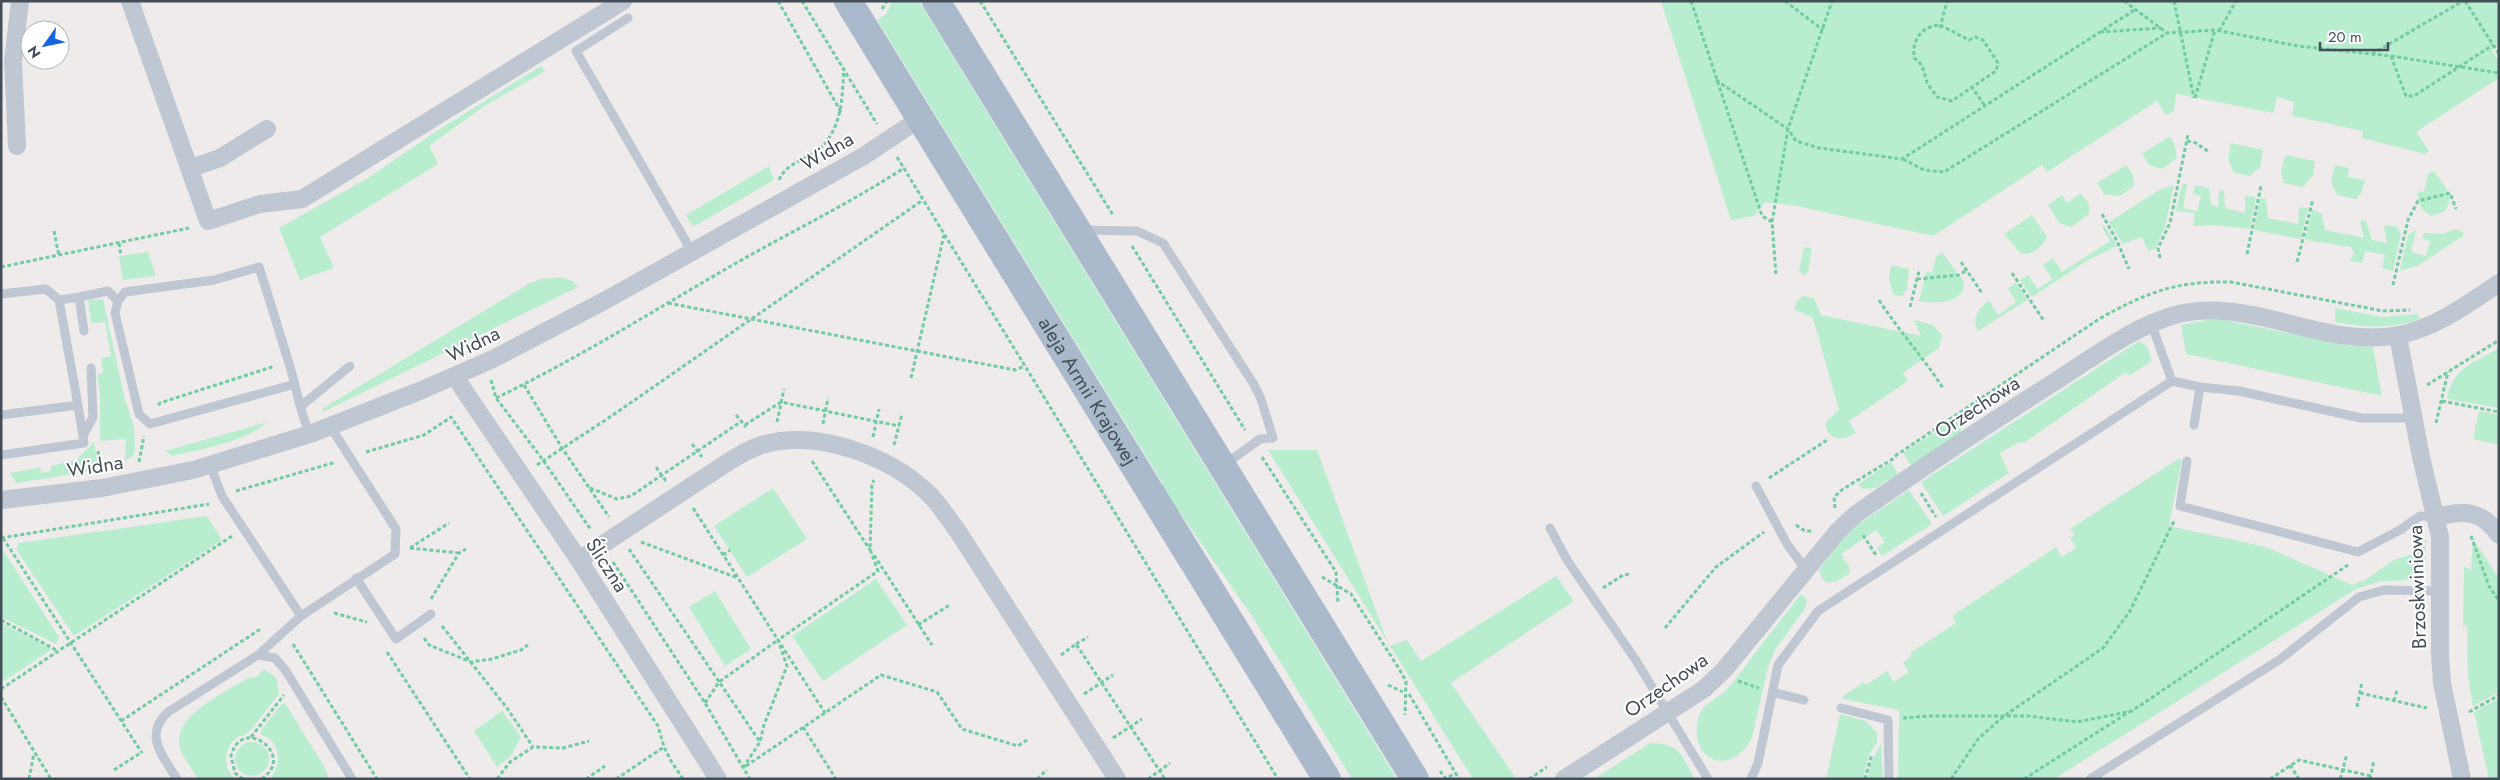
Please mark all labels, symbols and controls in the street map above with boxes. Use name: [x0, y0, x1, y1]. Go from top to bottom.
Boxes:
north arrow: [20, 20, 70, 70]
scale bar: [2320, 20, 2388, 52]
text: 20 m: [2328, 26, 2362, 48]
text: N: [23, 42, 46, 62]
street label: Widna: [796, 125, 859, 178]
street label: aleja Armii Krajowej: [1031, 312, 1144, 471]
street label: Widna: [441, 319, 505, 370]
street label: Orzechowa: [1929, 369, 2026, 446]
street label: Widna: [65, 448, 125, 485]
street label: Brzoskwiniowa: [2401, 525, 2434, 649]
street label: Śliczna: [578, 532, 635, 598]
street label: Orzechowa: [1618, 646, 1714, 725]

